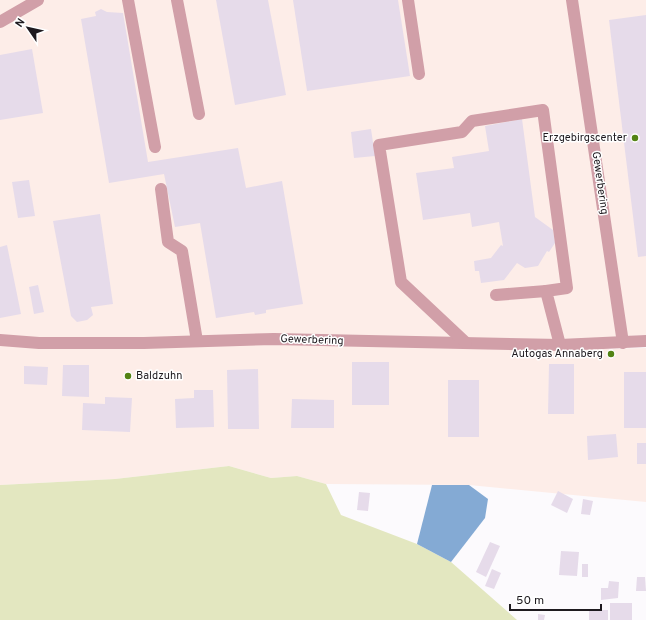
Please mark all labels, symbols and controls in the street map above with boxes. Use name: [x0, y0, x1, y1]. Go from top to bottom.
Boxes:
north arrow: [8, 8, 48, 48]
text: N: [13, 16, 29, 30]
place label: Erzgebirgscenter: [543, 131, 628, 145]
marker: Erzgebirgscenter: [630, 133, 640, 143]
street label: Gewerbering: [589, 151, 611, 215]
street label: Gewerbering: [280, 332, 344, 348]
place label: Autogas Annaberg: [511, 347, 603, 361]
marker: Autogas Annaberg: [606, 349, 616, 359]
place label: Baldzuhn: [136, 369, 182, 383]
marker: Baldzuhn: [123, 371, 133, 381]
scale bar: [510, 586, 601, 612]
text: 50 m: [516, 593, 544, 609]

